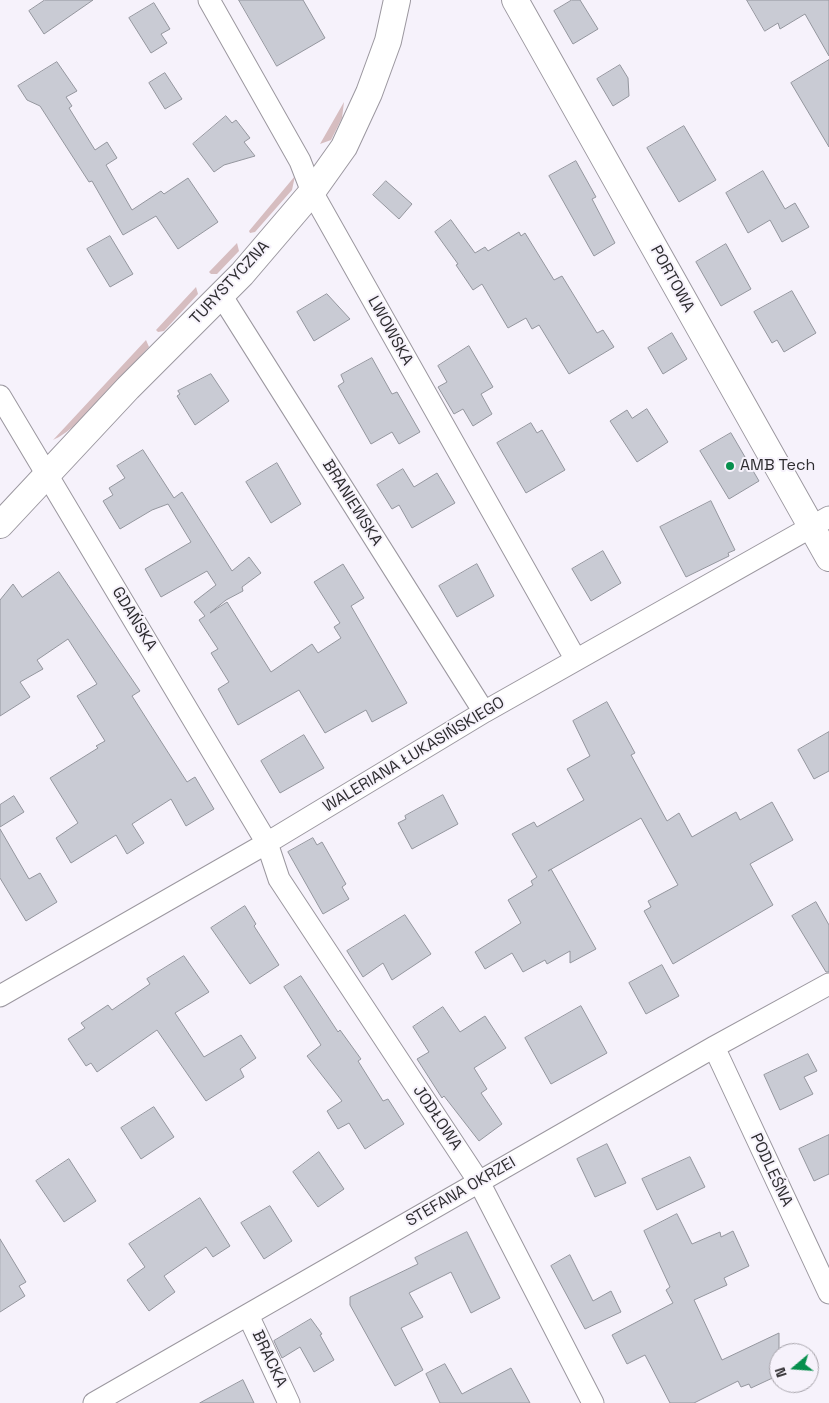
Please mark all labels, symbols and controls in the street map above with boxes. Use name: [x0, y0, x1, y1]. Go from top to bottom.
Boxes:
street label: TURYSTYCZNA: [186, 237, 274, 329]
street label: PORTOWA: [646, 242, 698, 316]
street label: LWOWSKA: [363, 293, 417, 369]
street label: BRANIEWSKA: [318, 456, 386, 550]
place label: AMB Tech: [740, 456, 815, 476]
marker: AMB Tech: [724, 460, 736, 472]
street label: GDAŃSKA: [107, 583, 161, 655]
street label: WALERIANA ŁUKASIŃSKIEGO: [320, 693, 508, 817]
street label: JODŁOWA: [408, 1082, 466, 1154]
street label: PODLEŚNA: [746, 1130, 796, 1210]
street label: STEFANA OKRZEI: [403, 1153, 519, 1231]
street label: BRACKA: [247, 1327, 291, 1391]
north arrow: [769, 1343, 819, 1393]
text: N: [771, 1365, 791, 1380]

